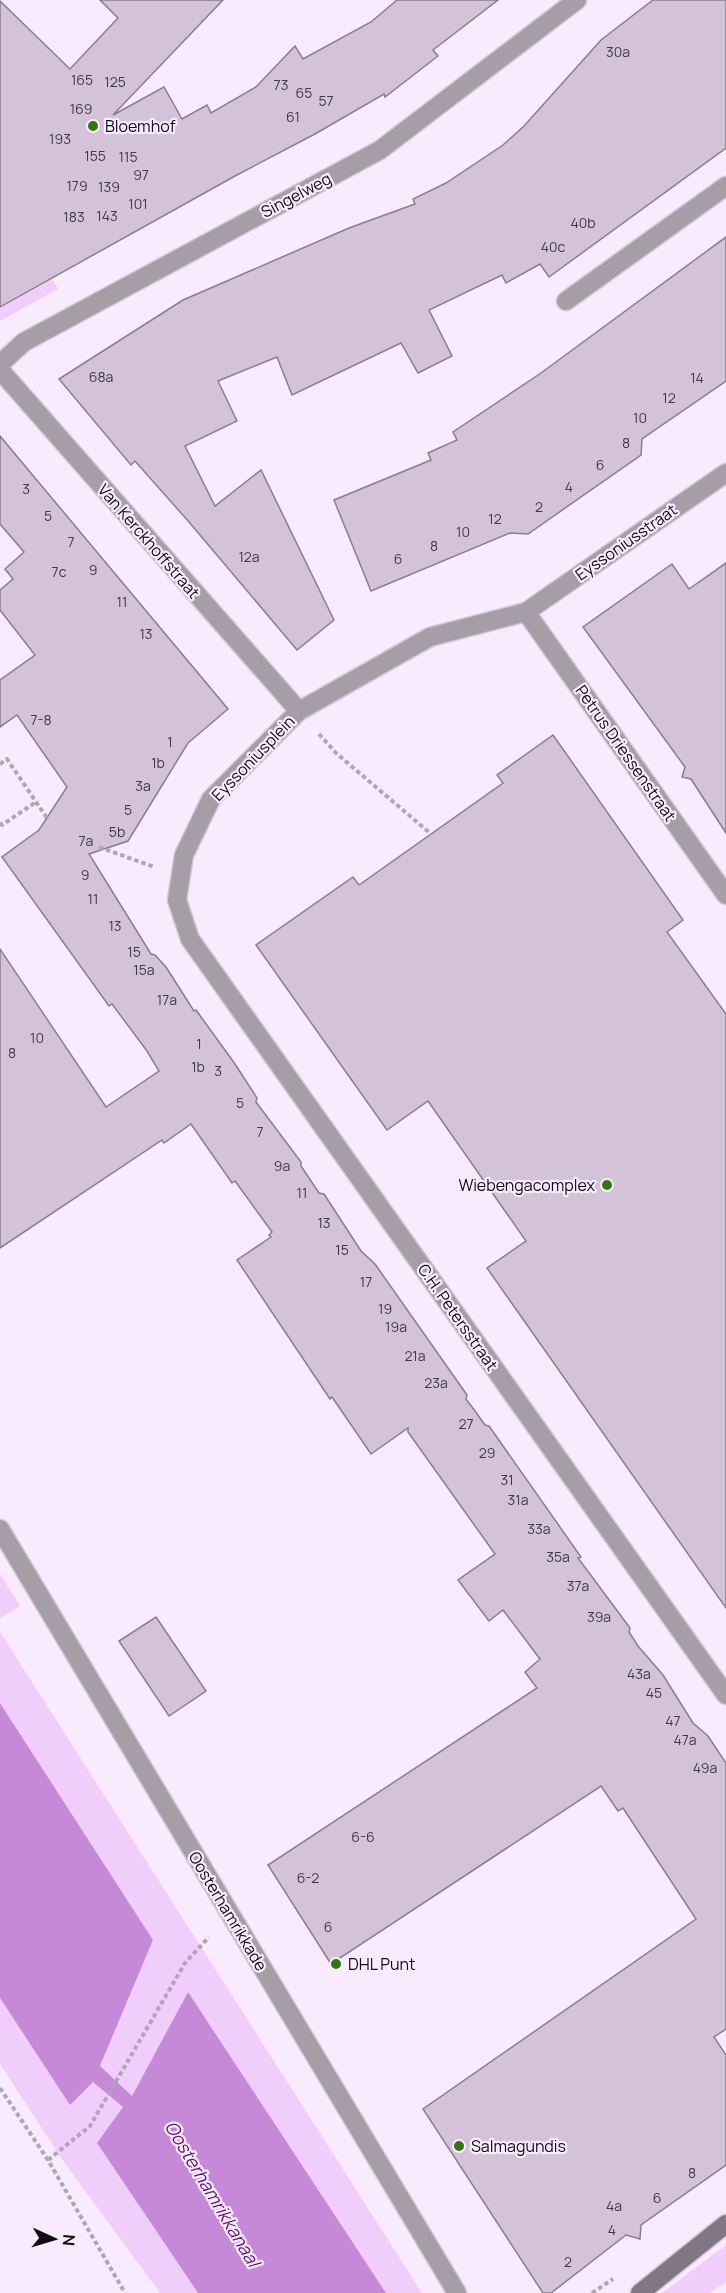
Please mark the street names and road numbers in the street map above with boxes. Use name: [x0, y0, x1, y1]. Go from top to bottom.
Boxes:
street label: Singelweg: [257, 167, 335, 223]
street label: Van Kerckhoffstraat: [93, 479, 205, 603]
street label: Eyssoniusstraat: [571, 499, 681, 585]
street label: Petrus Driessenstraat: [571, 680, 681, 826]
street label: Eyssoniusplein: [207, 711, 299, 805]
street label: C.H. Petersstraat: [413, 1259, 503, 1375]
street label: Oosterhamrikkade: [184, 1847, 272, 1975]

